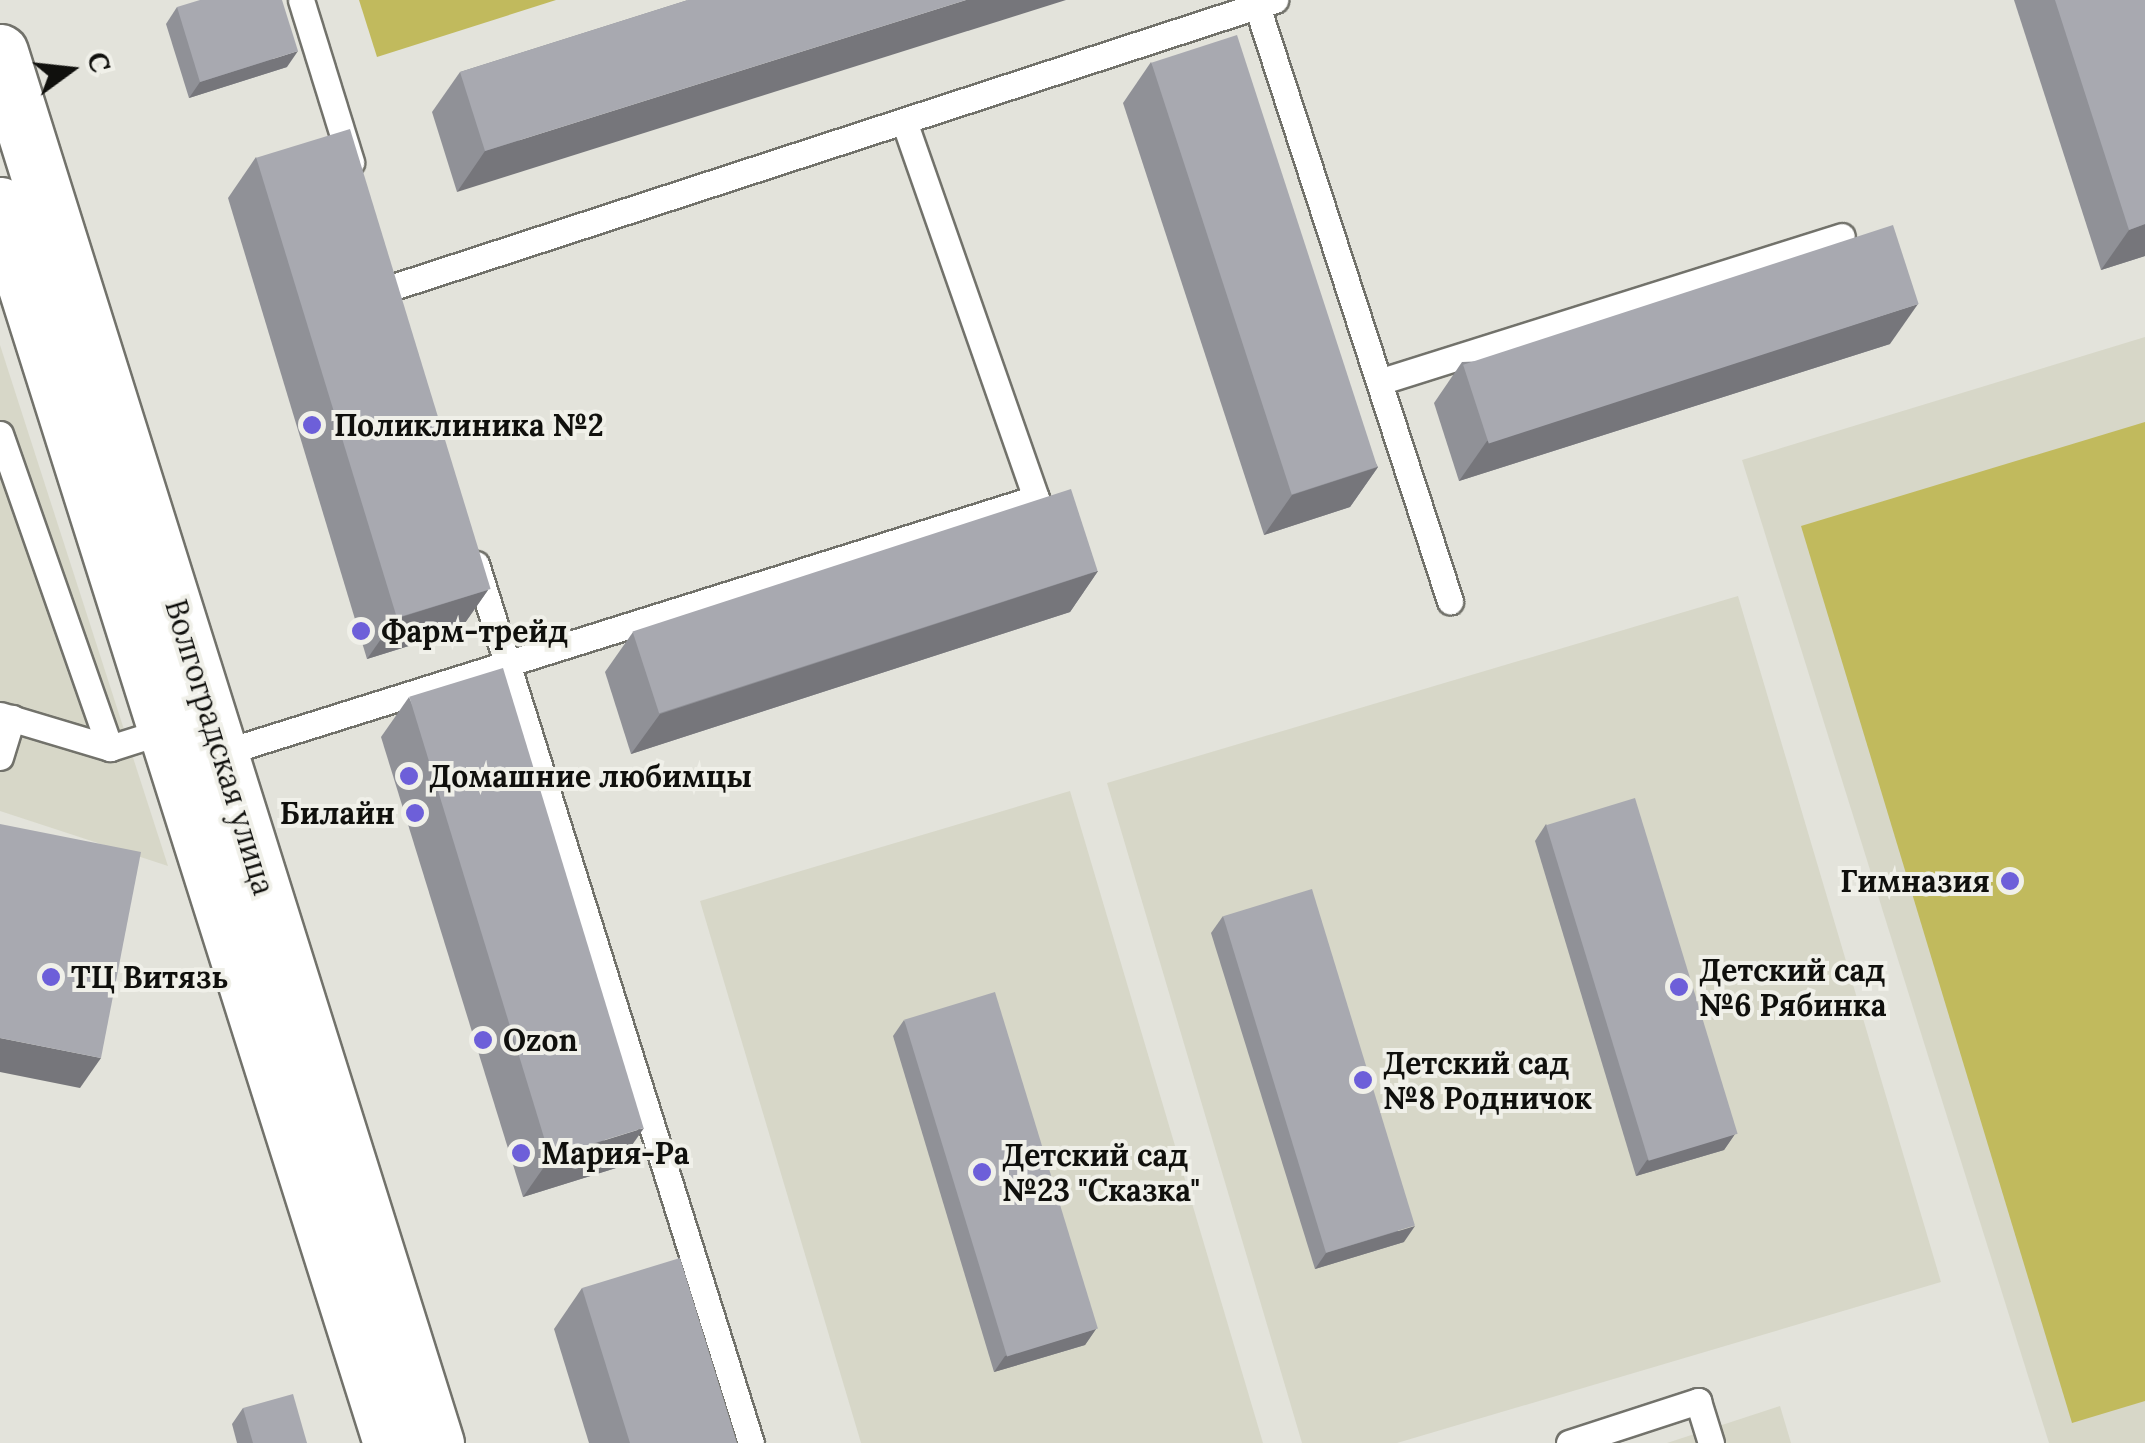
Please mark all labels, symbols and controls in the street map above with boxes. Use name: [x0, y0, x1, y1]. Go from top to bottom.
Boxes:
north arrow: [20, 20, 120, 120]
text: С: [79, 48, 119, 76]
place label: Поликлиника №2: [334, 407, 604, 443]
marker: Поликлиника №2: [299, 412, 325, 438]
street label: Волгоградская улица: [158, 595, 282, 899]
place label: Фарм-трейд: [381, 613, 568, 649]
marker: Фарм-трейд: [350, 620, 372, 642]
place label: Домашние любимцы: [429, 758, 752, 794]
marker: Домашние любимцы: [398, 765, 420, 787]
place label: Билайн: [280, 795, 395, 831]
marker: Билайн: [404, 802, 426, 824]
place label: Гимназия: [1840, 863, 1990, 899]
marker: Гимназия: [1999, 870, 2021, 892]
place label: Детский сад №6 Рябинка: [1699, 952, 1886, 1022]
place label: ТЦ Витязь: [71, 959, 229, 995]
marker: ТЦ Витязь: [40, 966, 62, 988]
marker: Детский сад №6 Рябинка: [1668, 976, 1690, 998]
place label: Ozon: [503, 1022, 578, 1058]
marker: Ozon: [472, 1029, 494, 1051]
place label: Детский сад №8 Родничок: [1383, 1045, 1592, 1116]
marker: Детский сад №8 Родничок: [1352, 1069, 1374, 1091]
place label: Мария-Ра: [541, 1135, 689, 1171]
place label: Детский сад №23 "Сказка": [1002, 1137, 1200, 1208]
marker: Мария-Ра: [510, 1142, 532, 1164]
marker: Детский сад №23 "Сказка": [971, 1161, 993, 1183]

